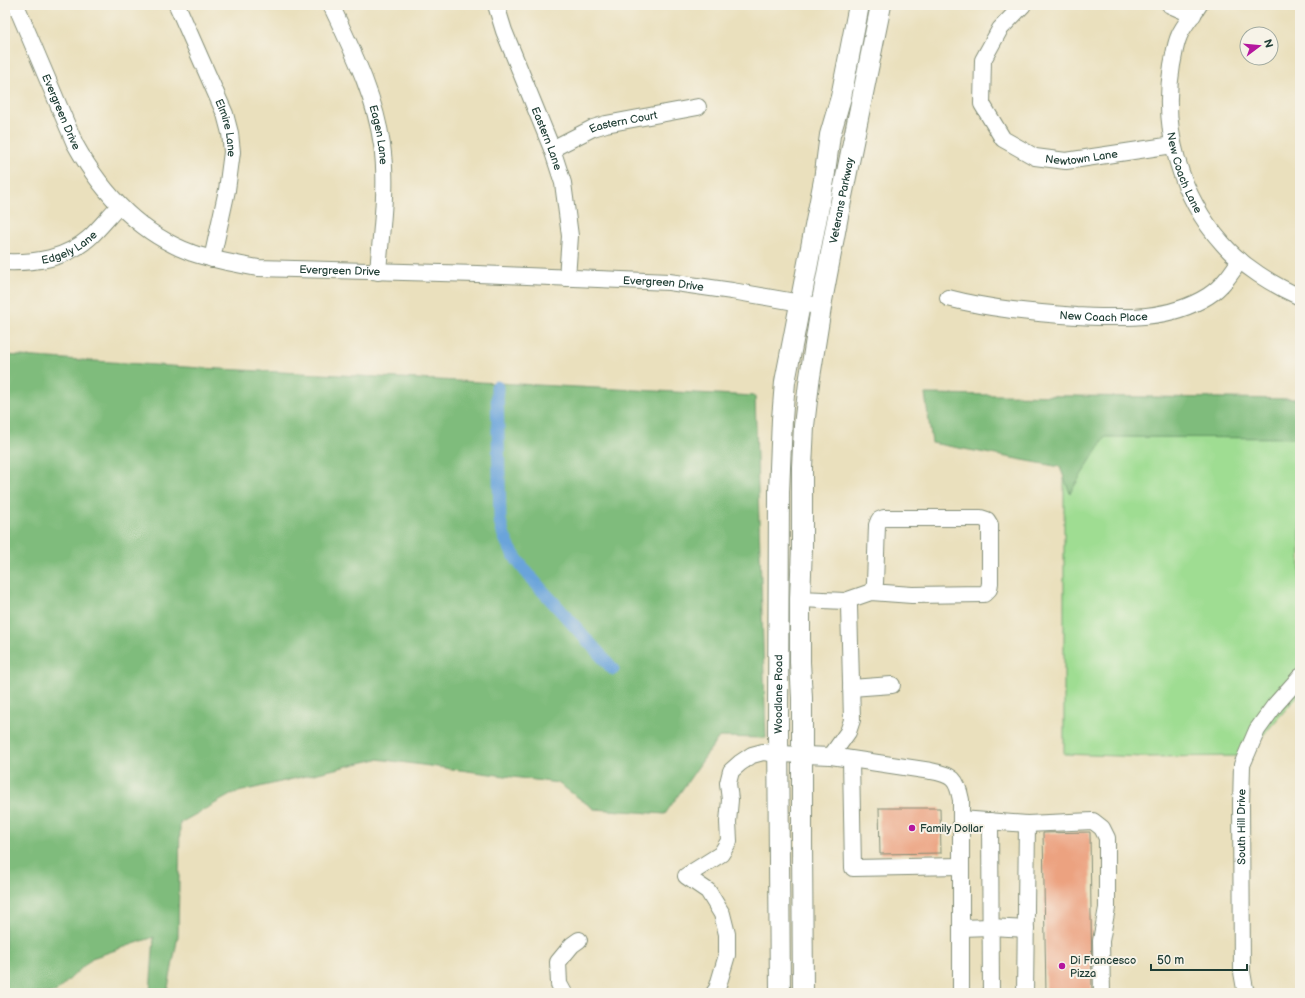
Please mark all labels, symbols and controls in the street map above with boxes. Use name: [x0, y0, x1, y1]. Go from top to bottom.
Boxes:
north arrow: [1239, 26, 1279, 66]
text: N: [1261, 38, 1276, 49]
street label: Evergreen Drive: [39, 72, 83, 153]
street label: Elmire Lane: [212, 97, 238, 158]
street label: Eagen Lane: [366, 103, 390, 166]
street label: Eastern Lane: [529, 105, 565, 172]
street label: Eastern Court: [587, 109, 659, 136]
street label: New Coach Lane: [1164, 131, 1205, 216]
street label: Newtown Lane: [1044, 147, 1119, 168]
street label: Veterans Parkway: [827, 156, 857, 244]
street label: Edgely Lane: [40, 228, 100, 267]
street label: Evergreen Drive: [299, 263, 381, 278]
street label: Evergreen Drive: [623, 274, 705, 294]
street label: New Coach Place: [1059, 309, 1149, 324]
street label: Woodlane Road: [772, 654, 785, 734]
street label: South Hill Drive: [1235, 788, 1248, 865]
place label: Family Dollar: [920, 822, 984, 835]
marker: Family Dollar: [907, 823, 917, 833]
scale bar: [1151, 946, 1247, 972]
text: 50 m: [1157, 953, 1184, 968]
place label: Di Francesco Pizza: [1070, 954, 1136, 980]
marker: Di Francesco Pizza: [1057, 961, 1067, 971]

